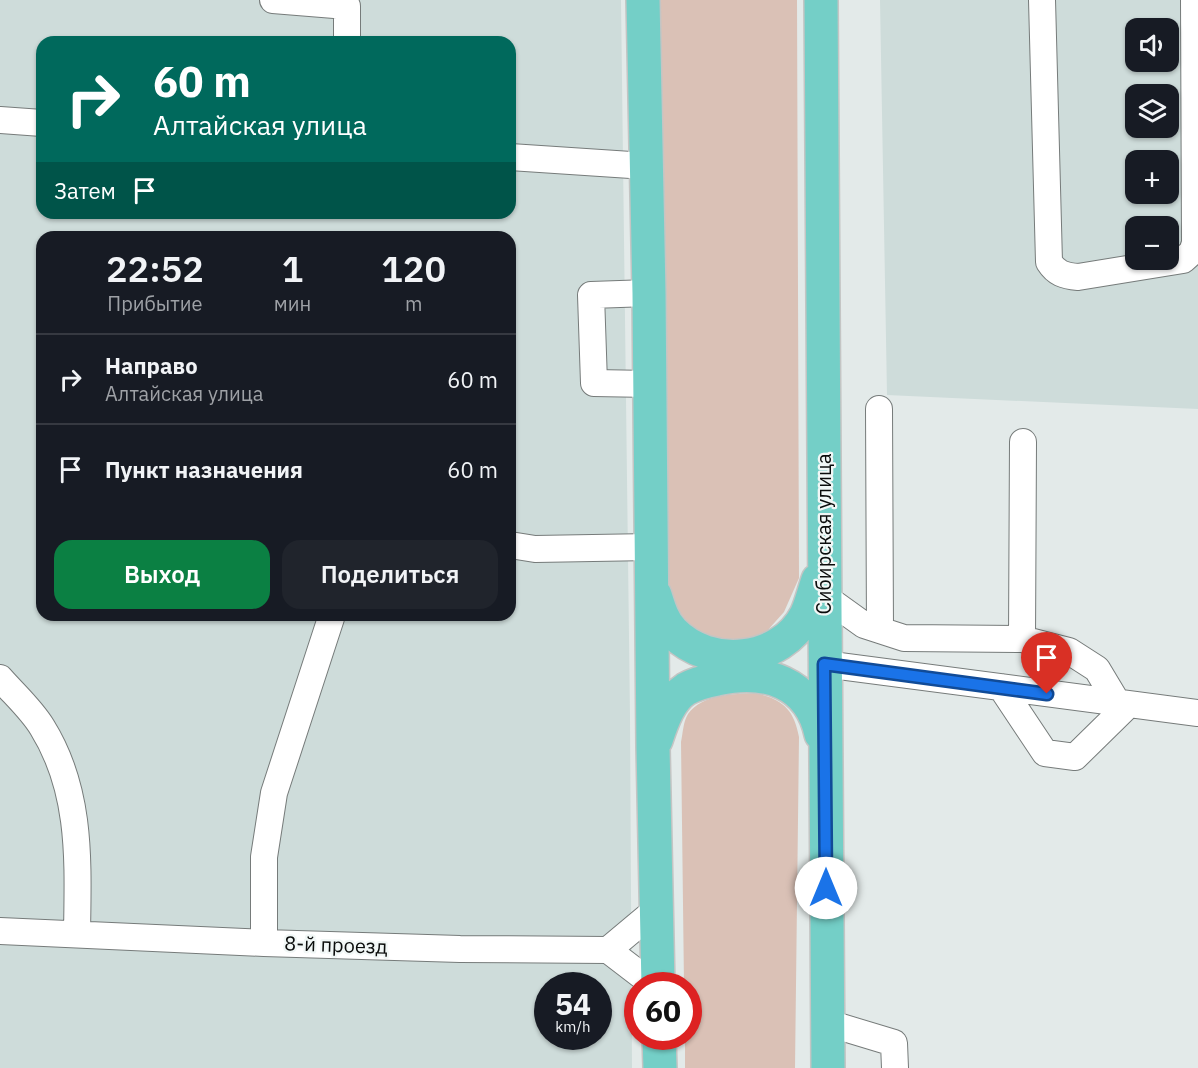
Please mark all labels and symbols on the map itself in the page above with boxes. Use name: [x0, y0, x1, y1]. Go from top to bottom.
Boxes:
street label: Сибирская улица: [810, 453, 837, 615]
pin: [1021, 632, 1072, 694]
position arrow: [794, 856, 858, 920]
street label: 8-й проезд: [284, 929, 388, 960]
speed limit sign: 60: [624, 972, 702, 1050]

